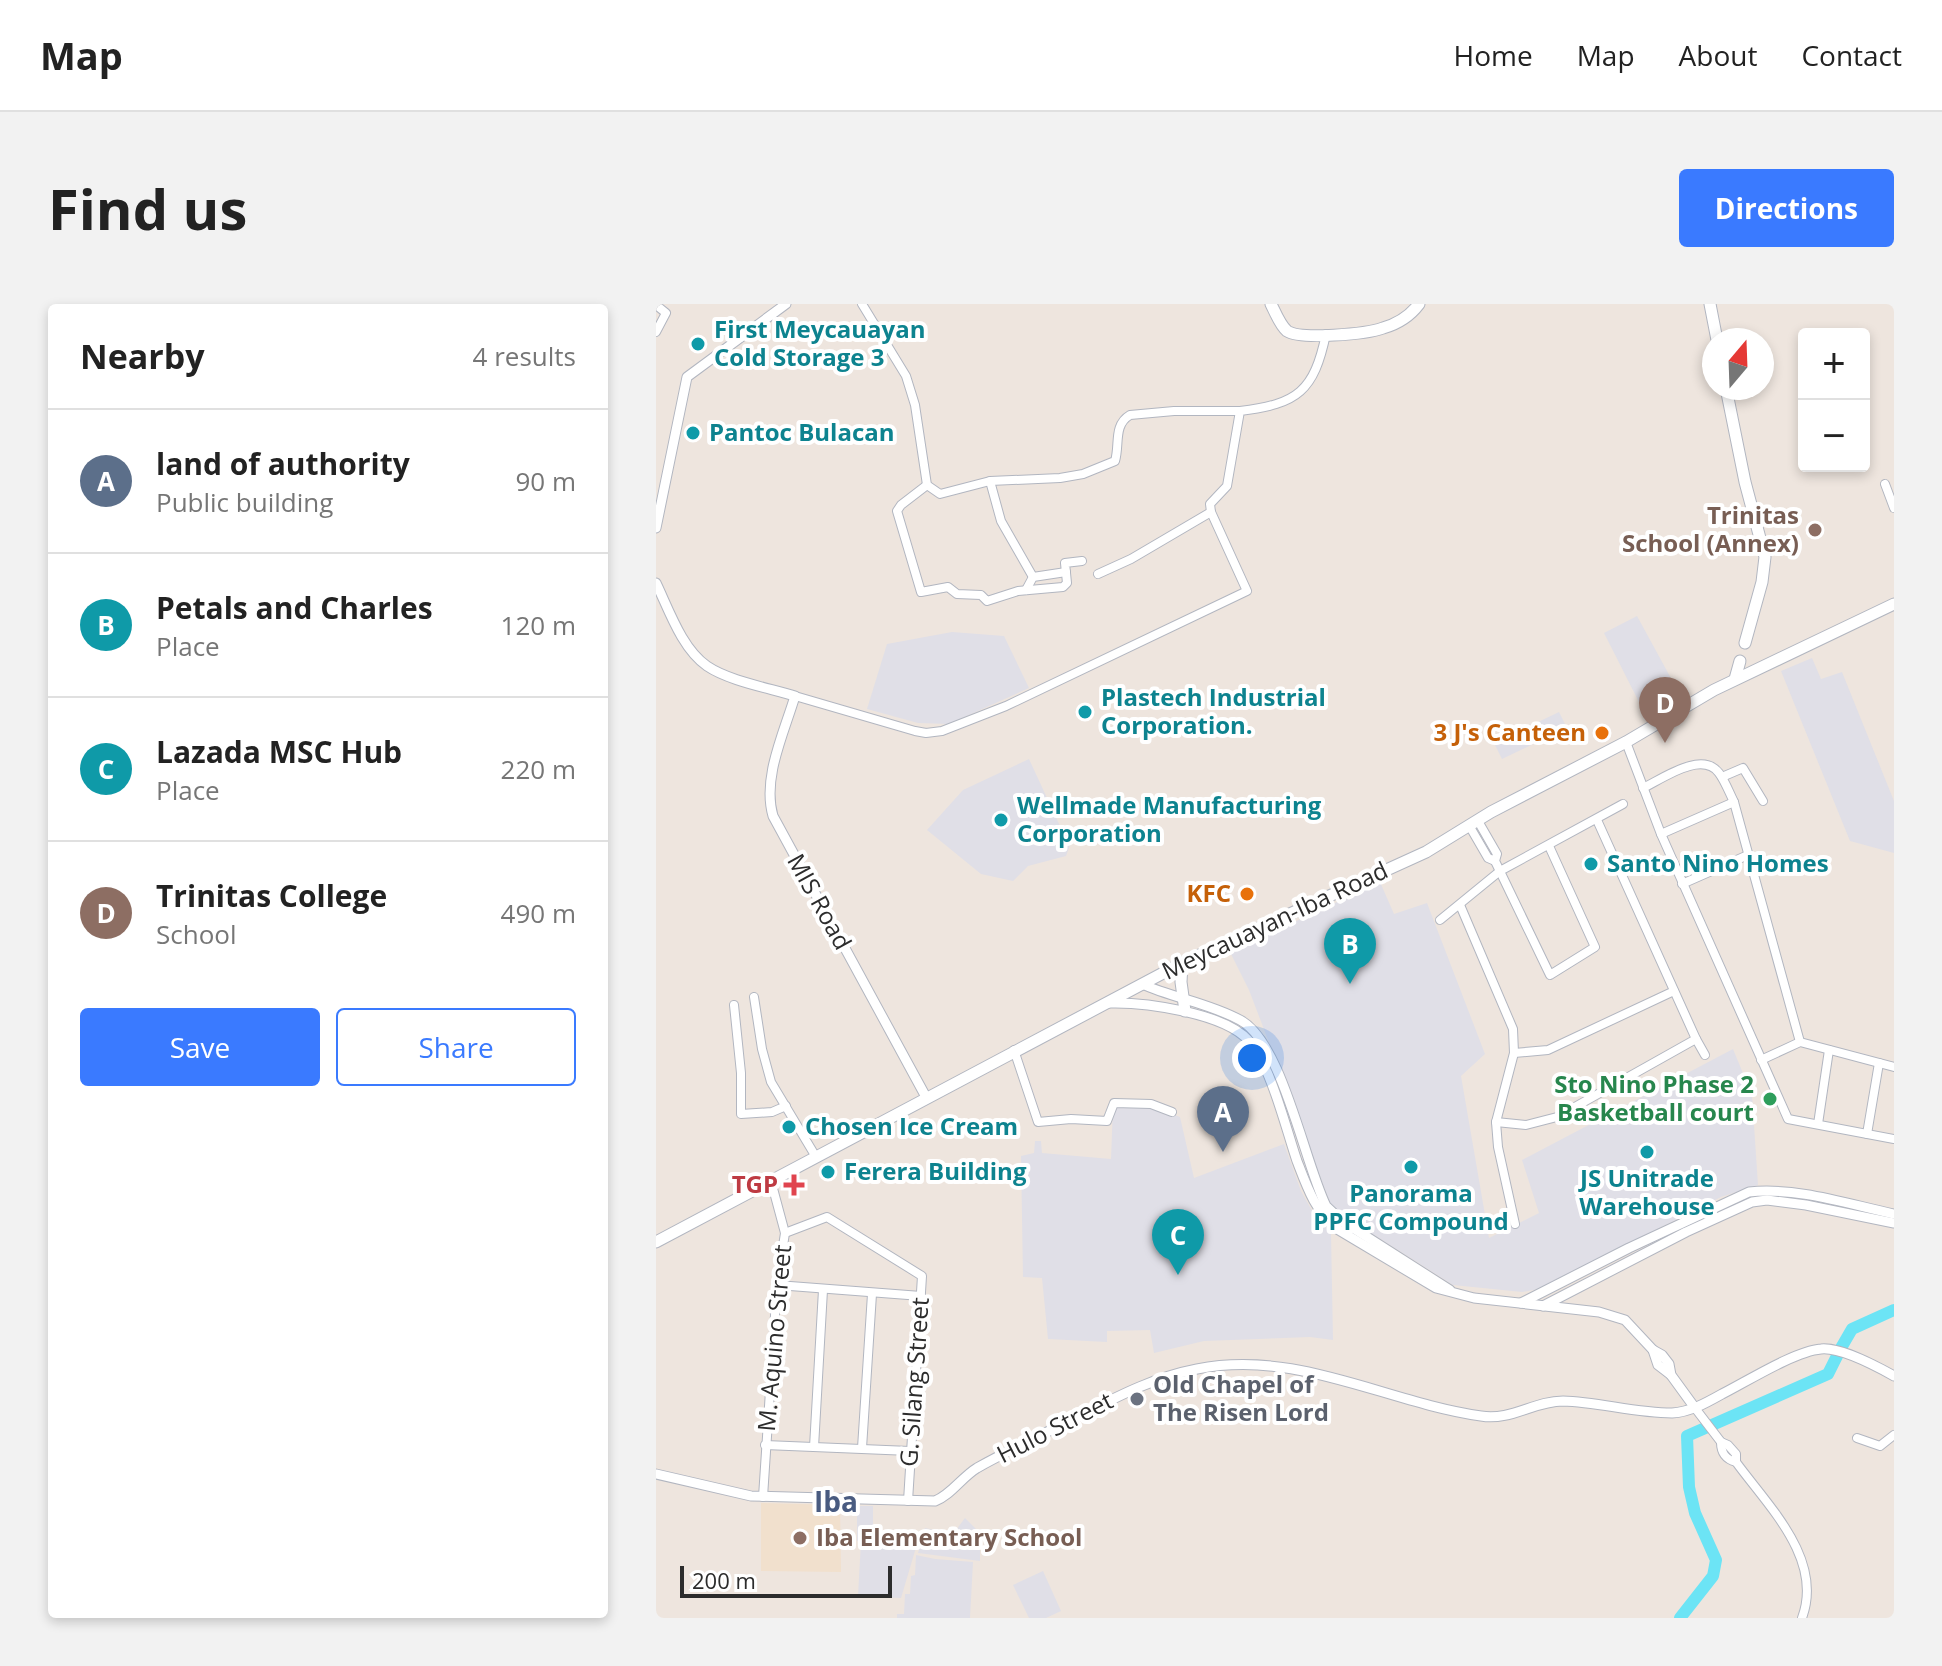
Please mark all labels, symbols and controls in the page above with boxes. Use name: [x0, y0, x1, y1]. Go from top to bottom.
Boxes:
text: Map: [40, 29, 123, 81]
text: Home: [1454, 36, 1533, 74]
text: Map: [1577, 36, 1635, 74]
text: About: [1679, 36, 1757, 74]
text: Contact: [1801, 36, 1902, 74]
button: Directions: [1679, 169, 1894, 247]
text: Find us: [48, 170, 247, 246]
place label: First Meycauayan Cold Storage 3: [714, 312, 925, 373]
north arrow: [1702, 328, 1774, 400]
map controls: [1798, 328, 1870, 472]
button: +: [1798, 328, 1870, 400]
text: Nearby: [80, 333, 205, 379]
marker: First Meycauayan Cold Storage 3: [689, 335, 707, 353]
text: 4 results: [473, 338, 576, 374]
button: −: [1798, 400, 1870, 472]
place label: Pantoc Bulacan: [709, 415, 895, 448]
marker: Pantoc Bulacan: [684, 424, 702, 442]
text: land of authority: [156, 443, 410, 484]
text: A: [97, 463, 115, 499]
text: 90 m: [515, 463, 576, 499]
text: Public building: [156, 484, 333, 520]
place label: Trinitas School (Annex): [1622, 498, 1799, 559]
marker: Trinitas School (Annex): [1806, 521, 1824, 539]
text: Petals and Charles: [156, 587, 433, 628]
text: B: [97, 607, 115, 643]
text: 120 m: [501, 607, 576, 643]
text: Place: [156, 628, 220, 664]
pin: D: [1639, 677, 1691, 743]
place label: Plastech Industrial Corporation.: [1101, 680, 1326, 741]
marker: Plastech Industrial Corporation.: [1076, 703, 1094, 721]
place label: 3 J's Canteen: [1433, 715, 1586, 748]
marker: 3 J's Canteen: [1593, 724, 1611, 742]
text: Lazada MSC Hub: [156, 731, 402, 772]
text: C: [98, 751, 114, 787]
text: 220 m: [501, 751, 576, 787]
text: Place: [156, 772, 220, 808]
place label: Wellmade Manufacturing Corporation: [1017, 788, 1322, 849]
marker: Wellmade Manufacturing Corporation: [992, 811, 1010, 829]
place label: Santo Nino Homes: [1607, 846, 1829, 879]
street label: MIS Road: [780, 847, 860, 955]
street label: Meycauayan-Iba Road: [1156, 853, 1393, 987]
marker: Santo Nino Homes: [1582, 855, 1600, 873]
text: Trinitas College: [156, 875, 387, 916]
place label: KFC: [1187, 876, 1231, 909]
marker: KFC: [1238, 885, 1256, 903]
text: D: [96, 895, 116, 931]
text: 490 m: [501, 895, 576, 931]
text: School: [156, 916, 237, 952]
pin: B: [1324, 918, 1376, 984]
button: Save: [80, 1008, 320, 1086]
button: Share: [336, 1008, 576, 1086]
your location: [1232, 1038, 1272, 1078]
place label: Sto Nino Phase 2 Basketball court: [1554, 1067, 1754, 1128]
pin: A: [1197, 1086, 1249, 1152]
marker: Sto Nino Phase 2 Basketball court: [1761, 1090, 1779, 1108]
place label: Chosen Ice Cream: [805, 1109, 1018, 1142]
marker: Chosen Ice Cream: [780, 1118, 798, 1136]
marker: JS Unitrade Warehouse: [1638, 1143, 1656, 1161]
place label: Ferera Building: [844, 1154, 1027, 1187]
marker: Panorama PPFC Compound: [1402, 1158, 1420, 1176]
place label: JS Unitrade Warehouse: [1578, 1161, 1715, 1222]
marker: Ferera Building: [819, 1163, 837, 1181]
place label: TGP: [732, 1167, 778, 1200]
marker: TGP: [785, 1176, 803, 1194]
place label: Panorama PPFC Compound: [1313, 1176, 1509, 1237]
pin: C: [1152, 1209, 1204, 1275]
street label: M. Aquino Street: [749, 1243, 798, 1433]
street label: G. Silang Street: [891, 1296, 936, 1468]
place label: Old Chapel of The Risen Lord: [1153, 1367, 1329, 1428]
street label: Hulo Street: [991, 1383, 1118, 1470]
marker: Old Chapel of The Risen Lord: [1128, 1390, 1146, 1408]
district label: Iba: [814, 1482, 858, 1520]
place label: Iba Elementary School: [816, 1520, 1082, 1553]
marker: Iba Elementary School: [791, 1529, 809, 1547]
scale bar: [680, 1562, 892, 1598]
text: 200 m: [692, 1565, 756, 1595]

